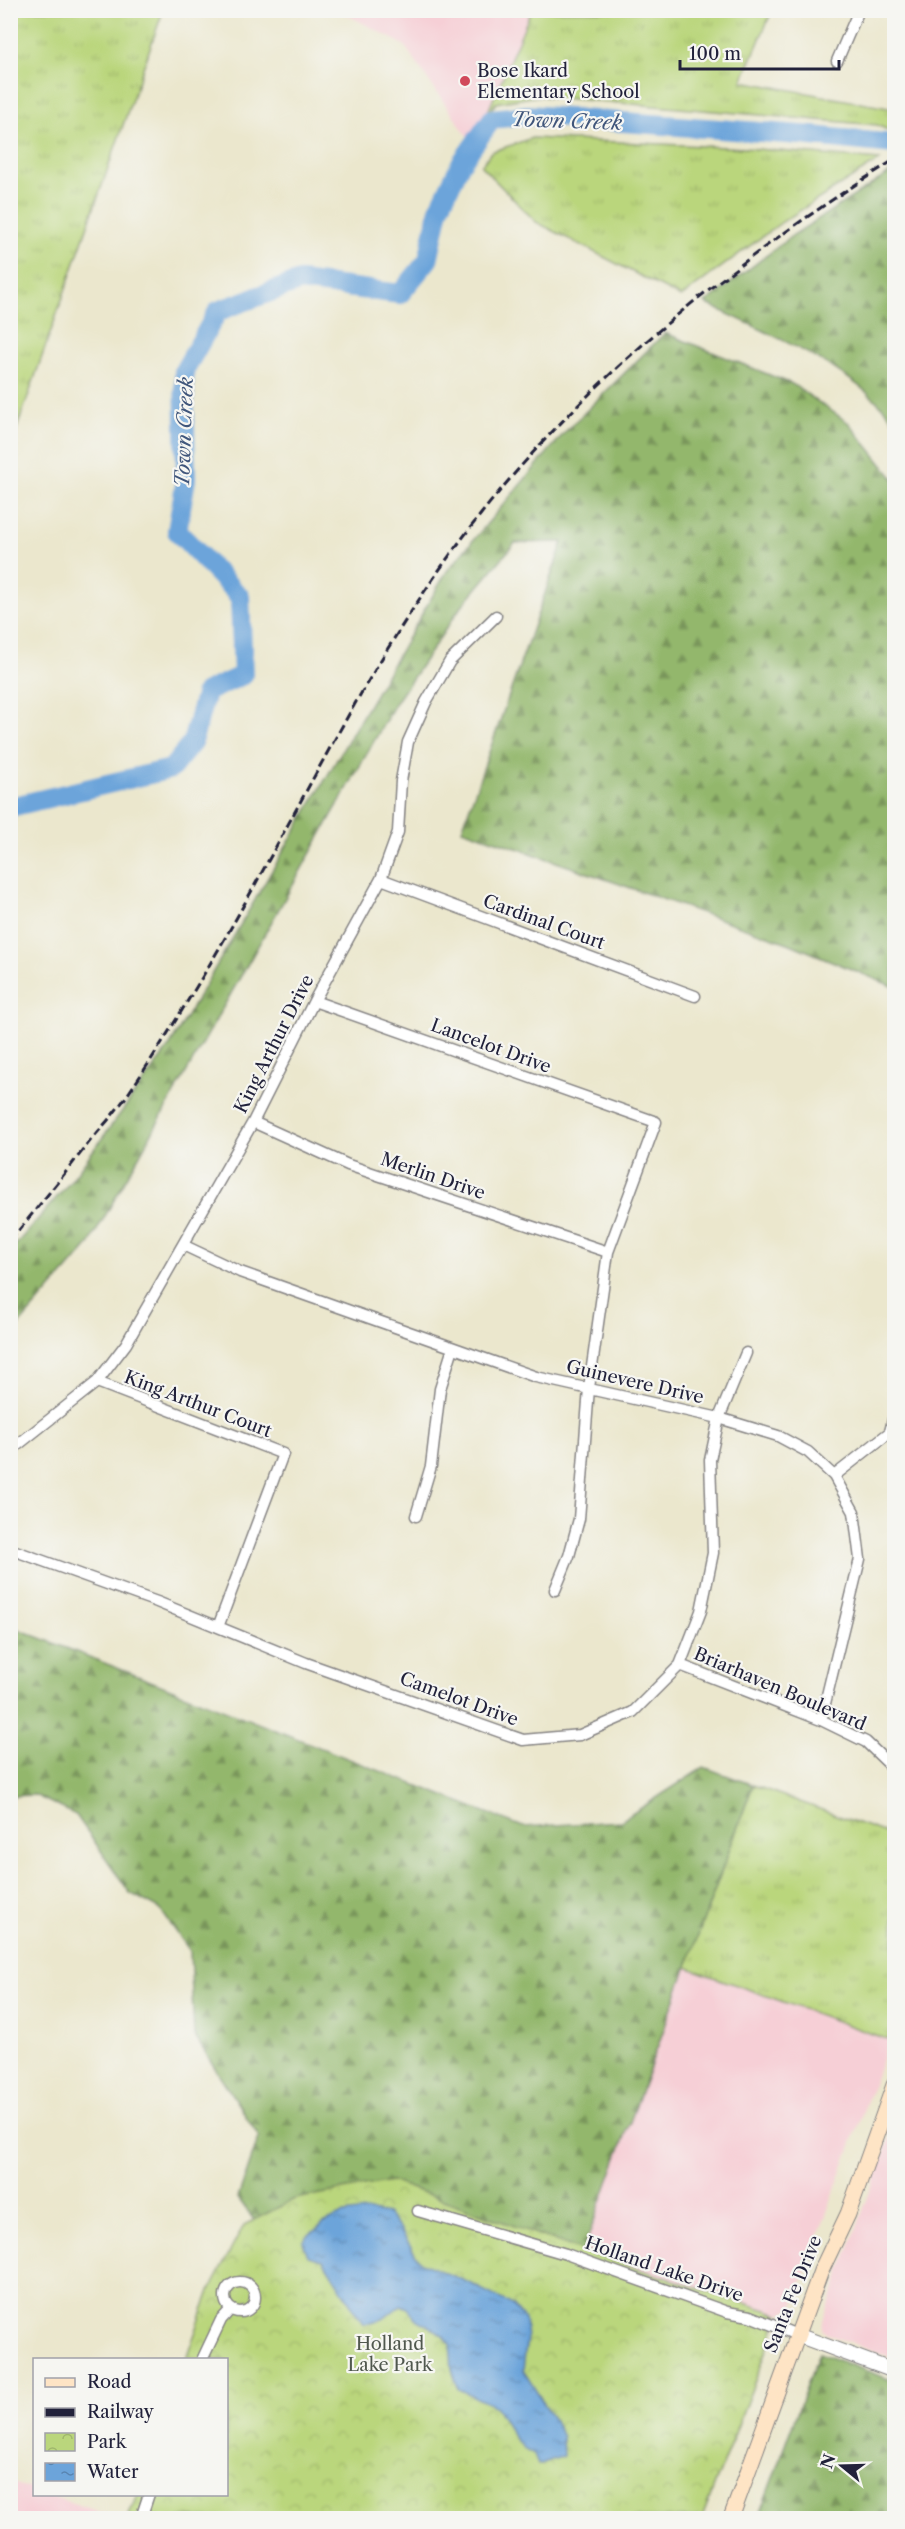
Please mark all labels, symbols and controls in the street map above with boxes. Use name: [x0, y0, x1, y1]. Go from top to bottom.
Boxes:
scale bar: [680, 33, 839, 71]
text: 100 m: [689, 43, 741, 65]
place label: Bose Ikard Elementary School: [477, 60, 640, 103]
marker: Bose Ikard Elementary School: [458, 74, 472, 88]
water label: Town Creek: [511, 107, 623, 135]
water label: Town Creek: [170, 376, 198, 488]
street label: Cardinal Court: [480, 890, 609, 954]
street label: King Arthur Drive: [230, 971, 318, 1117]
street label: Lancelot Drive: [428, 1014, 554, 1078]
street label: Merlin Drive: [378, 1148, 488, 1204]
street label: Guinevere Drive: [564, 1355, 706, 1409]
street label: King Arthur Court: [121, 1366, 275, 1442]
street label: Briarhaven Boulevard: [690, 1643, 870, 1735]
street label: Camelot Drive: [397, 1667, 521, 1731]
street label: Holland Lake Drive: [582, 2232, 746, 2306]
street label: Santa Fe Drive: [759, 2232, 827, 2356]
park label: Holland Lake Park: [348, 2333, 434, 2376]
legend: [33, 2358, 228, 2496]
text: Road: [87, 2371, 132, 2393]
text: Railway: [87, 2401, 155, 2423]
text: Park: [87, 2431, 128, 2453]
north arrow: [812, 2436, 872, 2496]
text: N: [816, 2451, 840, 2471]
text: Water: [86, 2461, 139, 2483]

